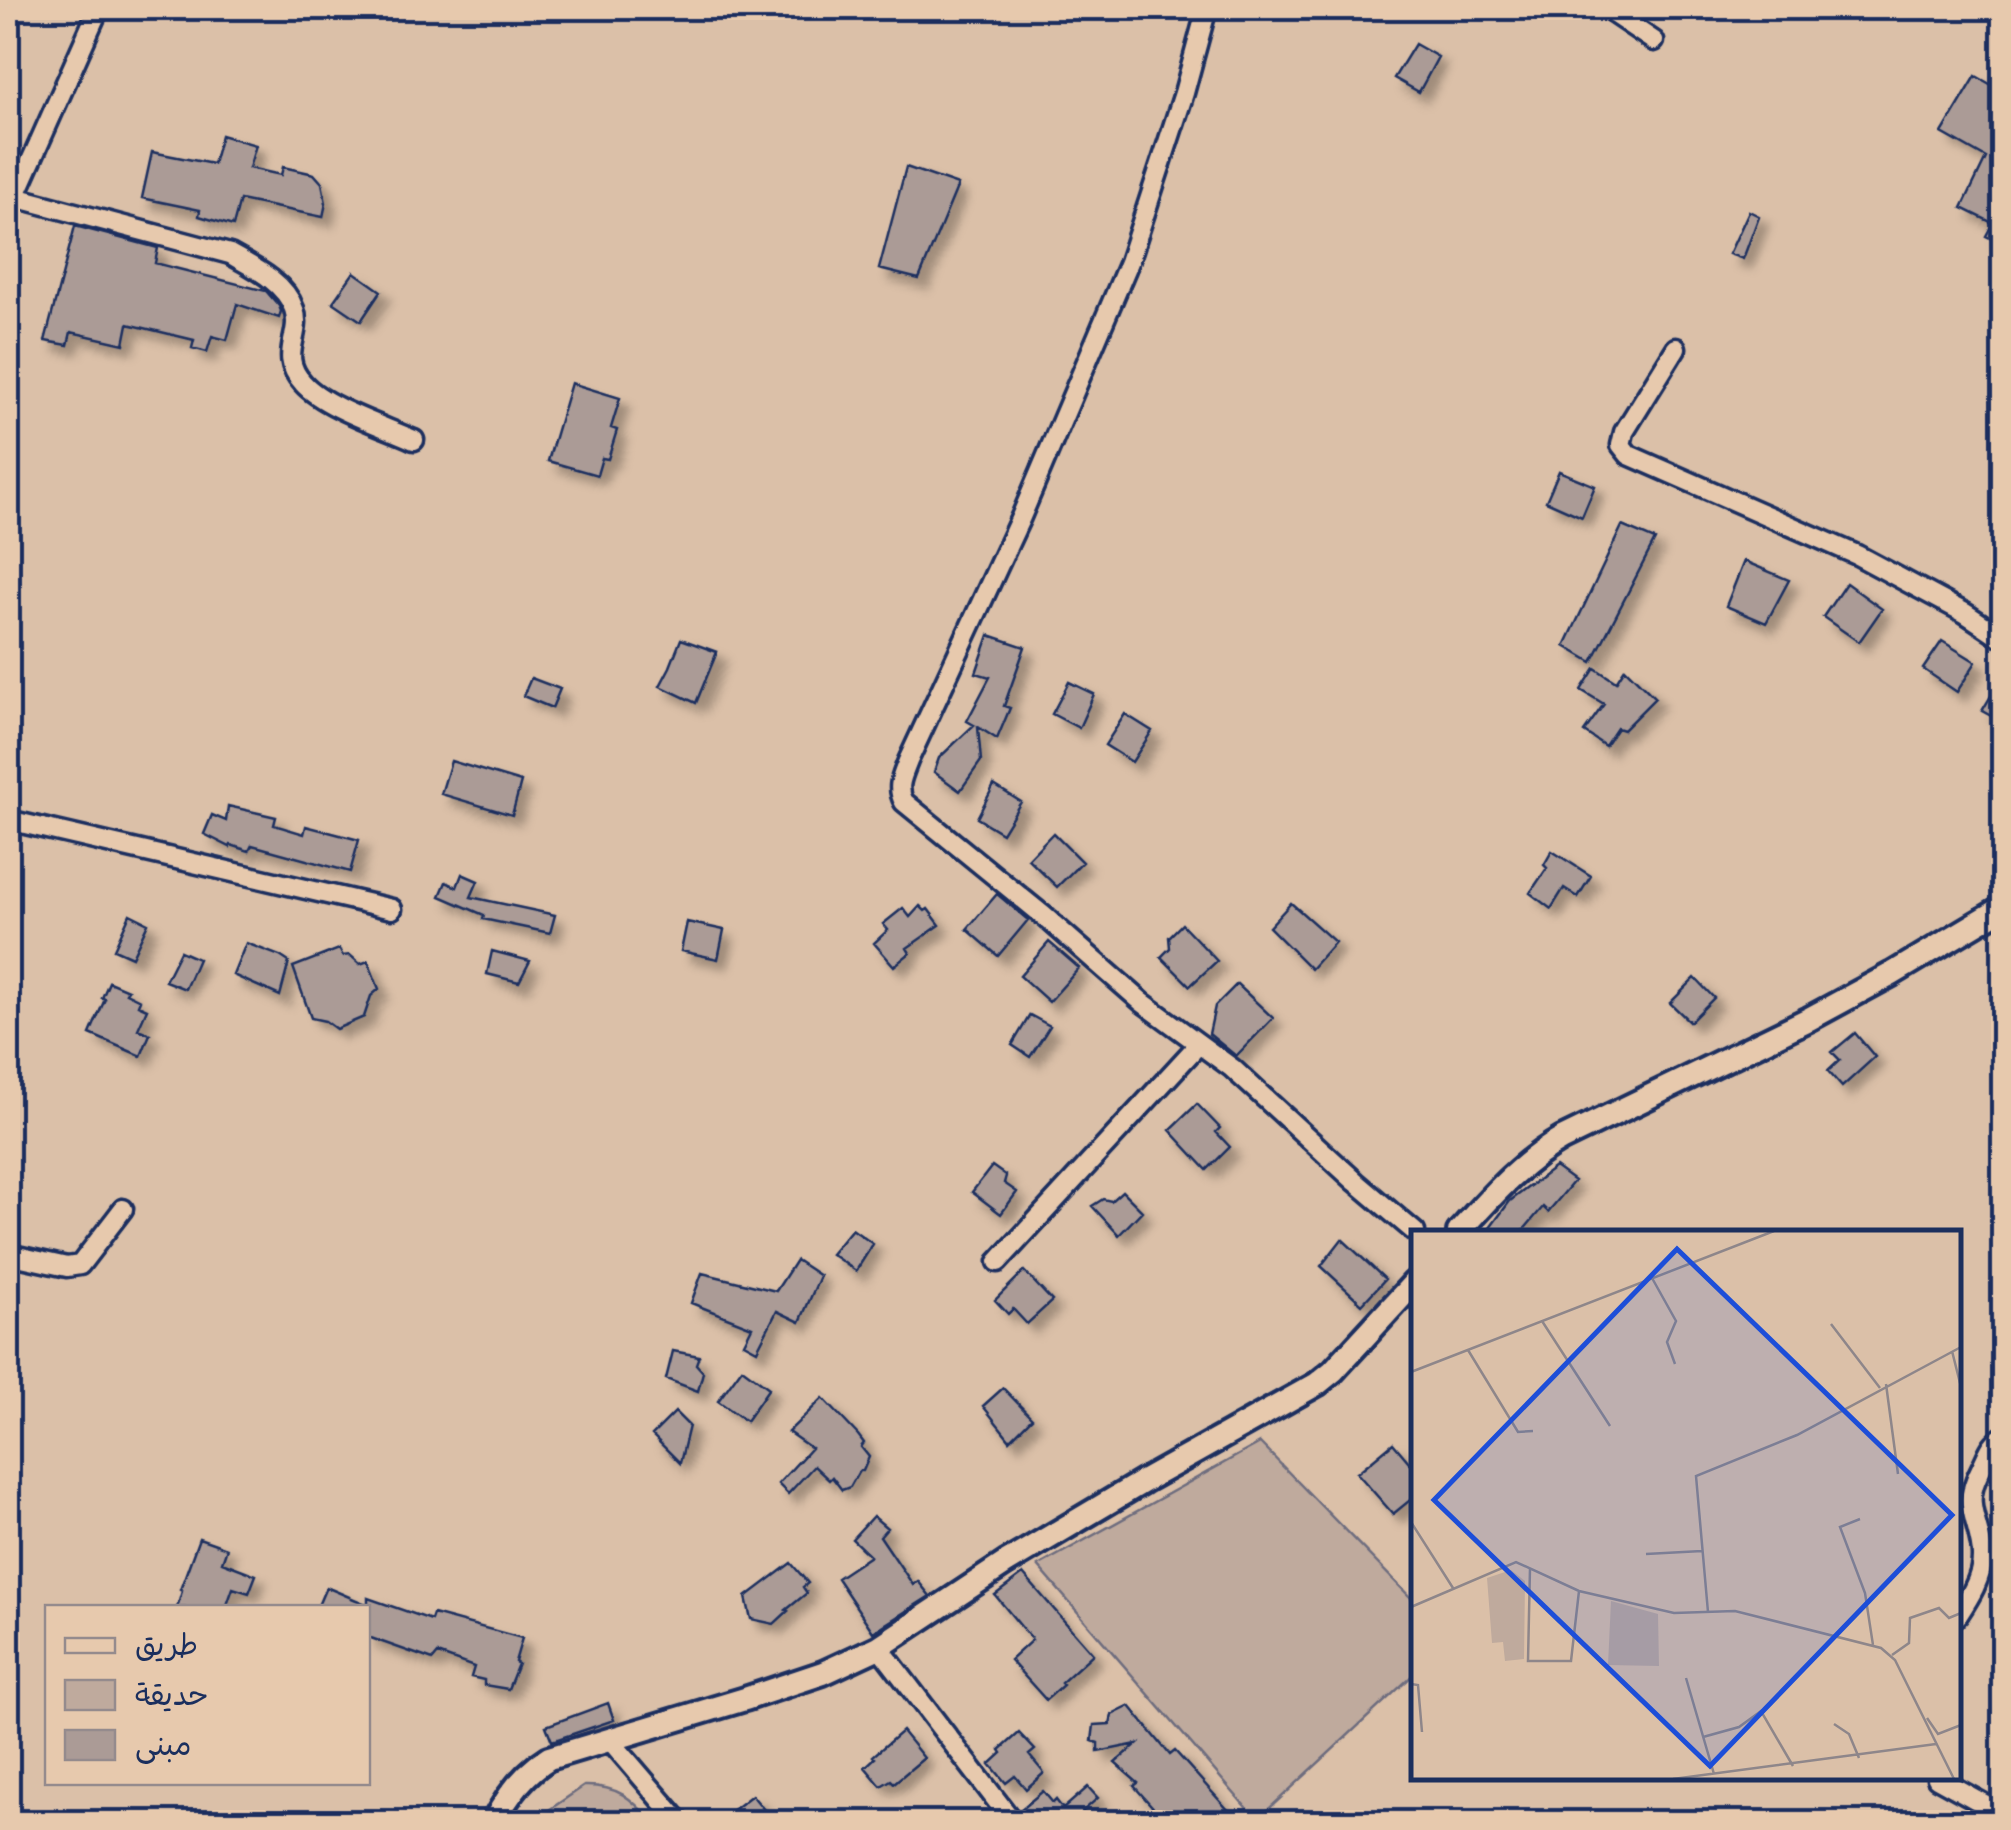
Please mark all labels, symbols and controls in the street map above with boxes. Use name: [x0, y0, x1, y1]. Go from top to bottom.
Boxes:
inset map: [1411, 1230, 1961, 1780]
legend: [45, 1605, 370, 1785]
text: طريق: [135, 1624, 198, 1665]
text: حديقة: [135, 1674, 209, 1715]
text: مبنى: [135, 1724, 191, 1765]

